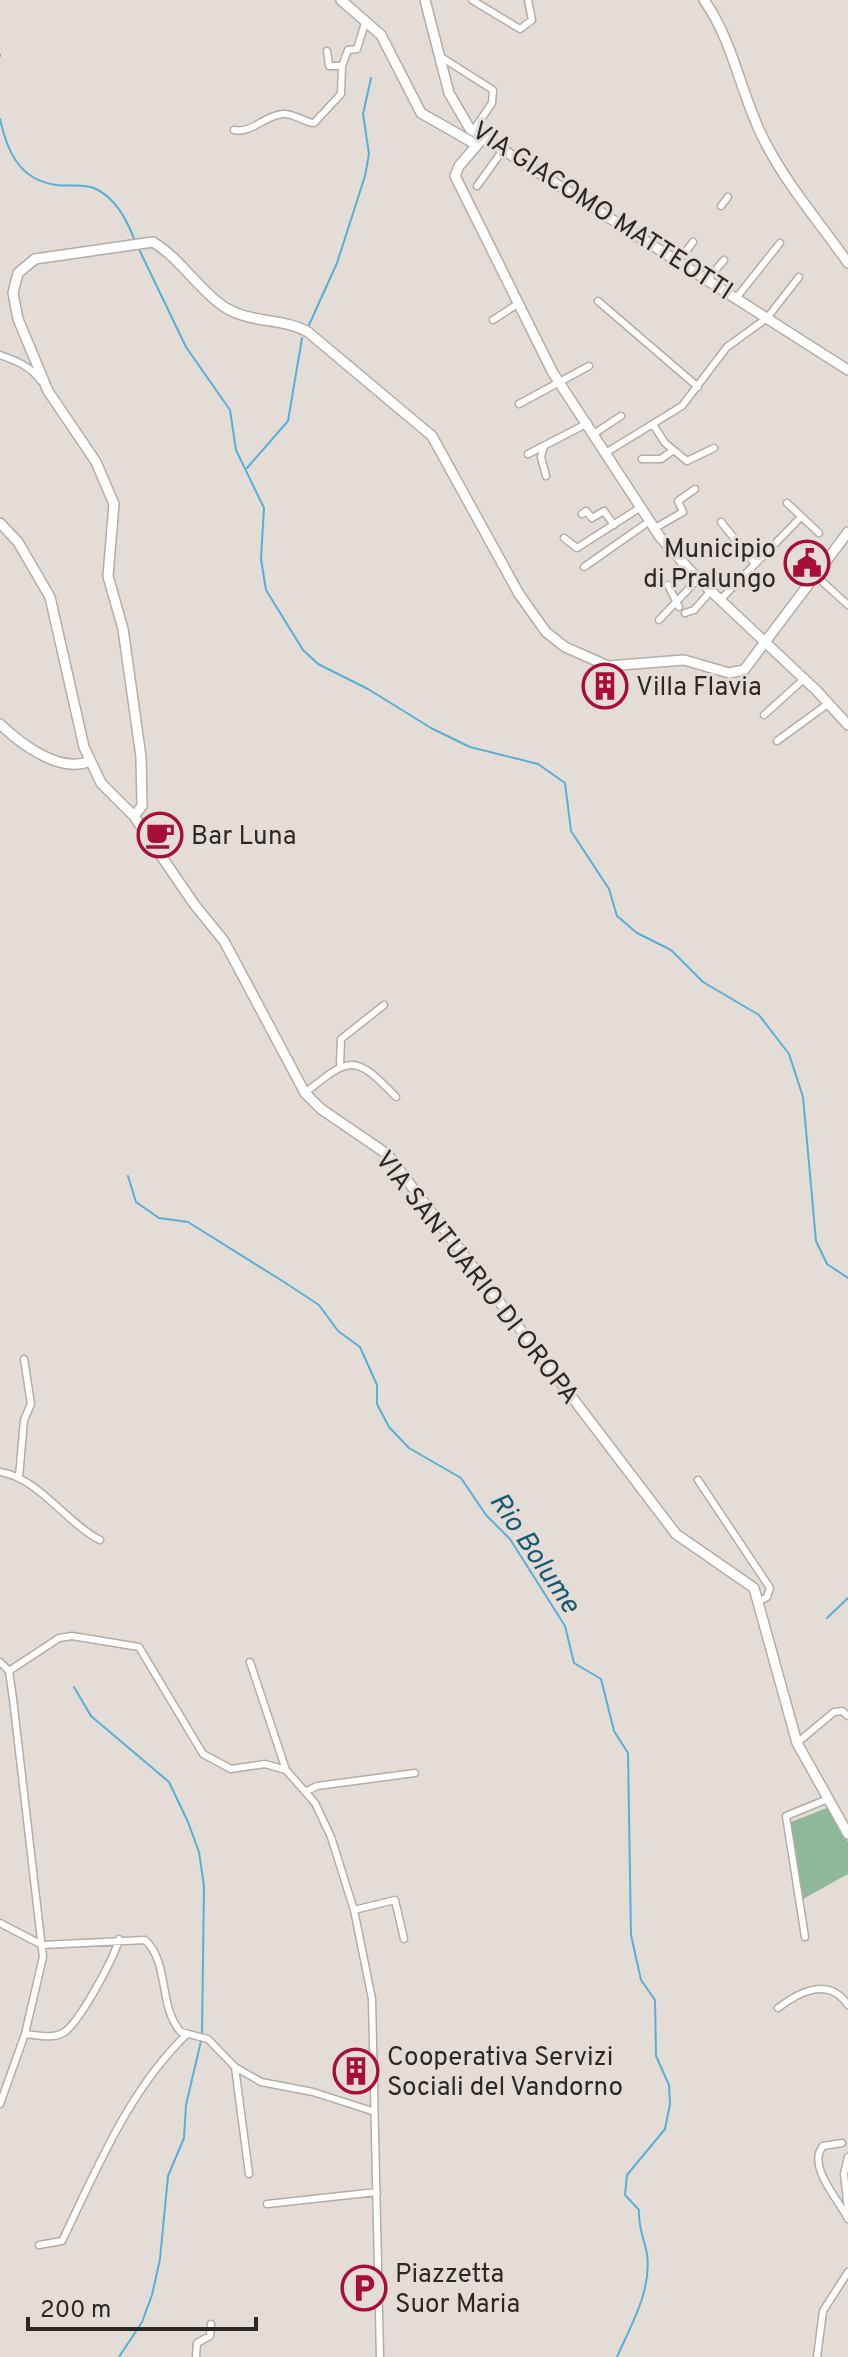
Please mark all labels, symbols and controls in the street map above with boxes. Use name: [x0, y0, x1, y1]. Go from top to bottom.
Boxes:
street label: VIA GIACOMO MATTEOTTI: [465, 115, 739, 309]
place label: Municipio di Pralungo: [643, 534, 776, 597]
public building icon: Municipio di Pralungo: [783, 539, 831, 587]
building icon: Villa Flavia: [581, 662, 629, 710]
place label: Villa Flavia: [636, 672, 762, 705]
cafe icon: Bar Luna: [136, 811, 184, 859]
place label: Bar Luna: [191, 821, 296, 854]
street label: VIA SANTUARIO DI OROPA: [367, 1145, 585, 1412]
water label: Rio Bolume: [480, 1486, 587, 1622]
place label: Cooperativa Servizi Sociali del Vandorno: [387, 2042, 623, 2105]
building icon: Cooperativa Servizi Sociali del Vandorno: [332, 2047, 380, 2095]
place label: Piazzetta Suor Maria: [395, 2259, 520, 2322]
parking icon: Piazzetta Suor Maria: [340, 2264, 388, 2312]
scale bar: [28, 2281, 256, 2331]
text: 200 m: [40, 2296, 111, 2326]

